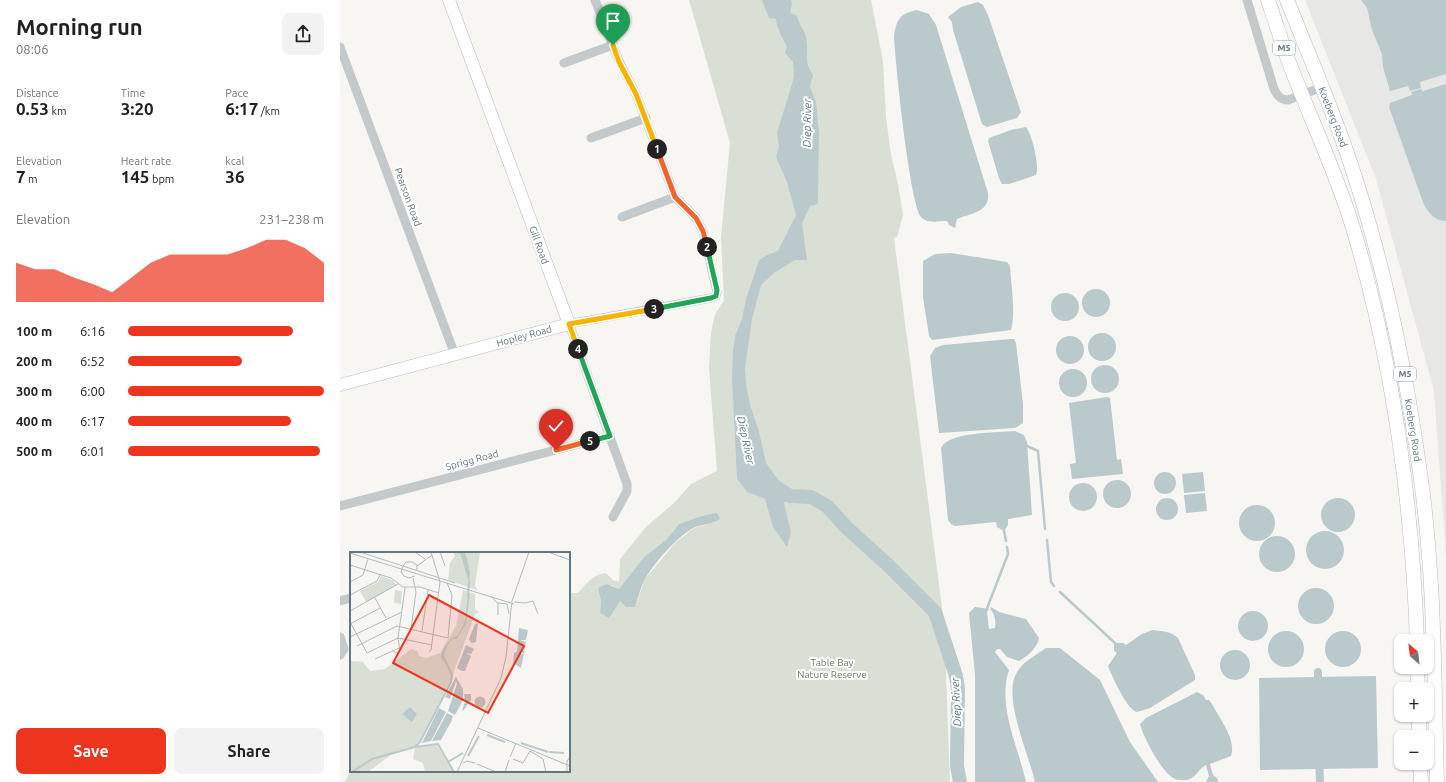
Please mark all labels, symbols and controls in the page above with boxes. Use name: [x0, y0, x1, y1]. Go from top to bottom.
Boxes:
pin: [596, 4, 630, 45]
icon: arrive: [602, 10, 624, 32]
button: share: [282, 13, 324, 55]
text: Morning run: [16, 14, 143, 39]
road number: M5: [1273, 41, 1295, 55]
text: 08:06: [16, 42, 49, 56]
street label: Koeberg Road: [1316, 85, 1350, 149]
text: Distance: [16, 87, 59, 99]
text: Time: [121, 87, 145, 99]
text: Pace: [225, 87, 249, 99]
water label: Diep River: [801, 98, 813, 148]
text: 0.53: [16, 99, 49, 118]
text: 3:20: [121, 99, 154, 118]
text: 6:17: [225, 99, 258, 118]
text: km: [49, 105, 67, 117]
text: /km: [258, 105, 280, 117]
pin: 1: [647, 139, 667, 159]
text: 1: [654, 143, 660, 155]
text: Elevation: [16, 155, 62, 167]
text: Heart rate: [121, 155, 171, 167]
text: kcal: [225, 155, 244, 167]
street label: Pearson Road: [392, 166, 424, 228]
text: 7: [16, 167, 26, 186]
text: 145: [121, 167, 149, 186]
text: 36: [225, 167, 245, 186]
text: m: [26, 173, 38, 185]
text: bpm: [149, 173, 174, 185]
text: Elevation: [16, 212, 70, 226]
text: 231–238 m: [259, 212, 324, 226]
street label: Gill Road: [527, 224, 551, 266]
pin: 2: [697, 237, 717, 257]
text: 2: [704, 241, 710, 253]
pin: 3: [644, 299, 664, 319]
text: 3: [651, 303, 657, 315]
street label: Hopley Road: [495, 323, 553, 349]
text: 100 m: [16, 324, 52, 338]
text: 6:16: [80, 324, 105, 338]
pin: 4: [568, 339, 588, 359]
text: 4: [575, 343, 581, 355]
text: 200 m: [16, 354, 52, 368]
text: 6:52: [80, 354, 105, 368]
road number: M5: [1394, 367, 1416, 381]
text: 300 m: [16, 384, 52, 398]
text: 6:00: [80, 384, 105, 398]
street label: Koeberg Road: [1403, 398, 1423, 462]
pin: [539, 409, 573, 450]
text: 400 m: [16, 414, 52, 428]
text: 6:17: [80, 414, 105, 428]
icon: check: [545, 415, 567, 437]
water label: Diep River: [735, 415, 757, 466]
pin: 5: [580, 431, 600, 451]
text: 5: [587, 435, 593, 447]
text: 500 m: [16, 444, 52, 458]
text: 6:01: [80, 444, 105, 458]
street label: Sprigg Road: [444, 448, 500, 472]
inset map: [350, 552, 570, 772]
north arrow: [1394, 634, 1434, 674]
map controls: [1394, 634, 1434, 770]
park label: Table Bay Nature Reserve: [797, 657, 867, 680]
water label: Diep River: [949, 676, 963, 727]
button: +: [1394, 682, 1434, 722]
button: Save: [16, 728, 166, 774]
button: Share: [174, 728, 324, 774]
button: −: [1394, 730, 1434, 770]

